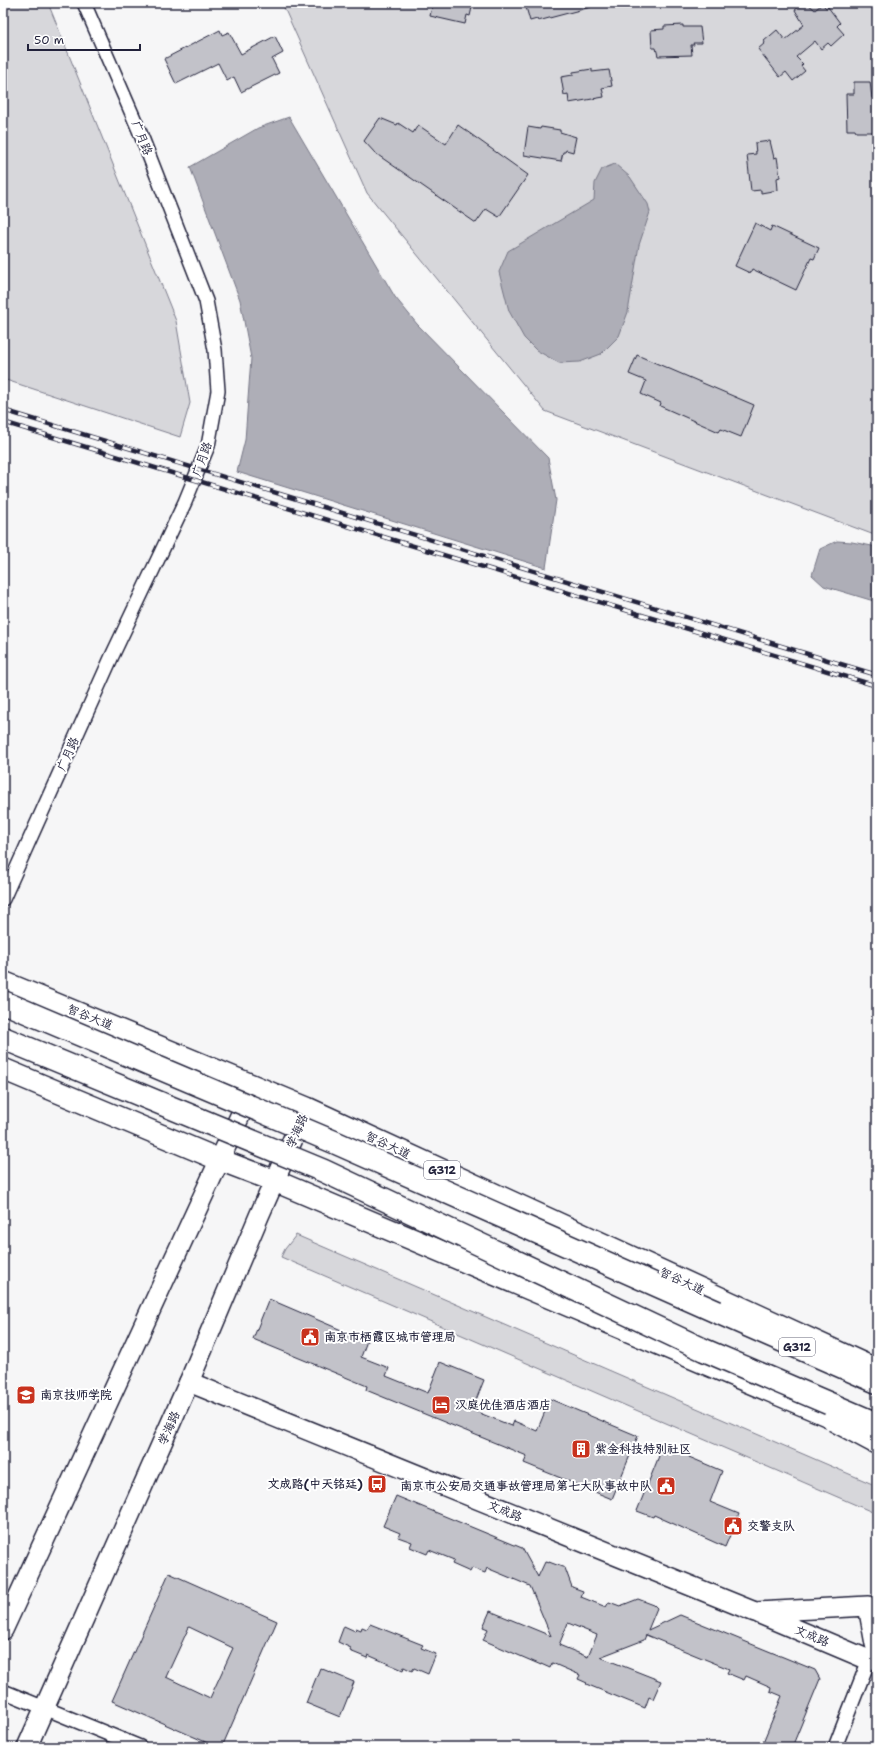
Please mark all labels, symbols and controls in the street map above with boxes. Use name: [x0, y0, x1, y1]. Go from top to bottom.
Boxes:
scale bar: [28, 26, 140, 52]
text: 50 m: [34, 32, 64, 48]
street label: 广月路: [128, 118, 156, 158]
street label: 广月路: [188, 439, 216, 479]
street label: 广月路: [53, 734, 83, 774]
street label: 智谷大道: [65, 1001, 115, 1033]
street label: 学海路: [282, 1111, 312, 1151]
street label: 智谷大道: [363, 1128, 413, 1162]
road number: G312: [424, 1161, 460, 1179]
street label: 智谷大道: [657, 1264, 707, 1298]
public building icon: 南京市栖霞区城市管理局: [299, 1326, 321, 1348]
place label: 南京市栖霞区城市管理局: [324, 1329, 456, 1345]
road number: G312: [779, 1338, 815, 1356]
school or university icon: 南京技师学院: [15, 1384, 37, 1406]
place label: 南京技师学院: [40, 1387, 112, 1403]
hotel icon: 汉庭优佳酒店酒店: [430, 1394, 452, 1416]
place label: 汉庭优佳酒店酒店: [455, 1397, 551, 1413]
street label: 学海路: [154, 1408, 184, 1448]
building icon: 紫金科技特别社区: [570, 1438, 592, 1460]
place label: 紫金科技特别社区: [595, 1441, 691, 1457]
bus stop icon: 文成路(中天铭廷): [366, 1473, 388, 1495]
public building icon: 南京市公安局交通事故管理局第七大队事故中队: [655, 1475, 677, 1497]
place label: 文成路(中天铭廷): [268, 1476, 363, 1492]
place label: 南京市公安局交通事故管理局第七大队事故中队: [400, 1478, 652, 1494]
street label: 文成路: [485, 1497, 525, 1525]
public building icon: 交警支队: [722, 1515, 744, 1537]
place label: 交警支队: [747, 1518, 795, 1534]
street label: 文成路: [792, 1622, 832, 1650]

